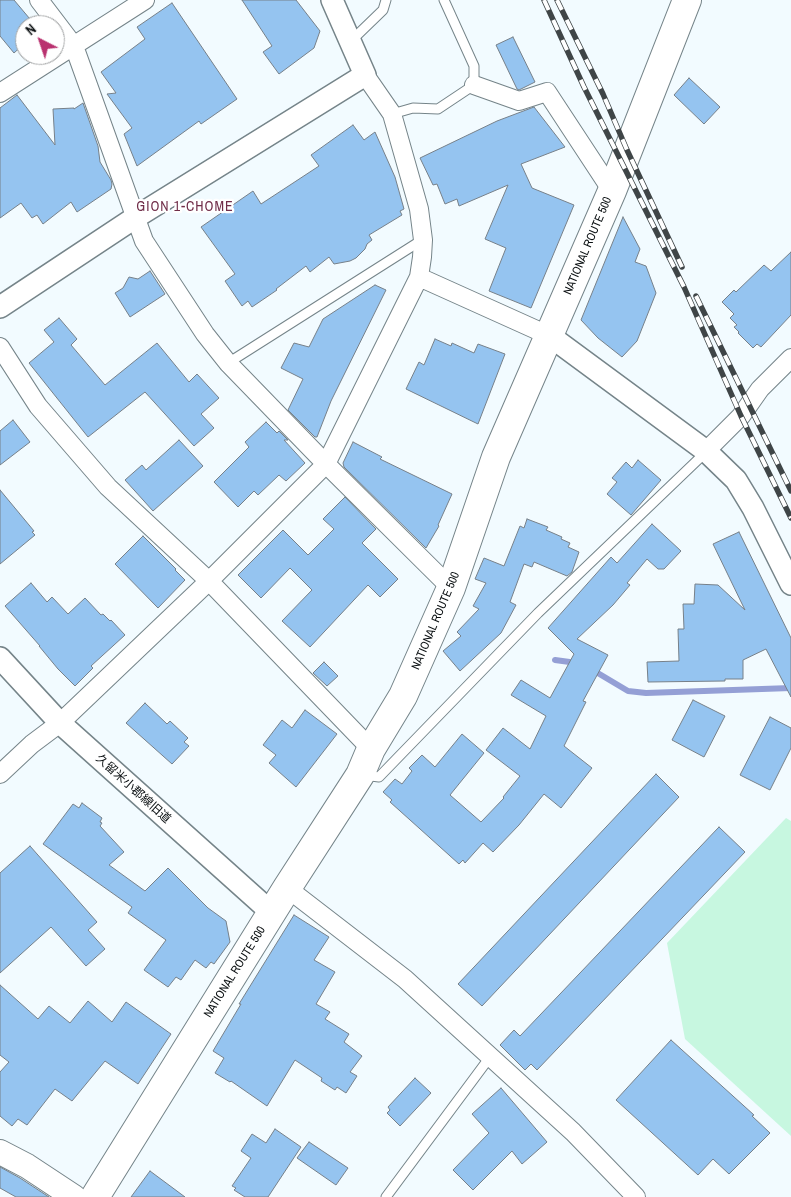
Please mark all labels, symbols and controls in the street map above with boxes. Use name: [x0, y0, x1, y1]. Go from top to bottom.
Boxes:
north arrow: [15, 15, 65, 65]
text: N: [22, 20, 40, 39]
street label: NATIONAL ROUTE 500: [561, 195, 615, 297]
district label: GION 1-CHOME: [135, 199, 235, 215]
street label: NATIONAL ROUTE 500: [409, 570, 463, 672]
street label: 久留米小郡線旧道: [93, 752, 173, 826]
street label: NATIONAL ROUTE 500: [201, 924, 269, 1020]

